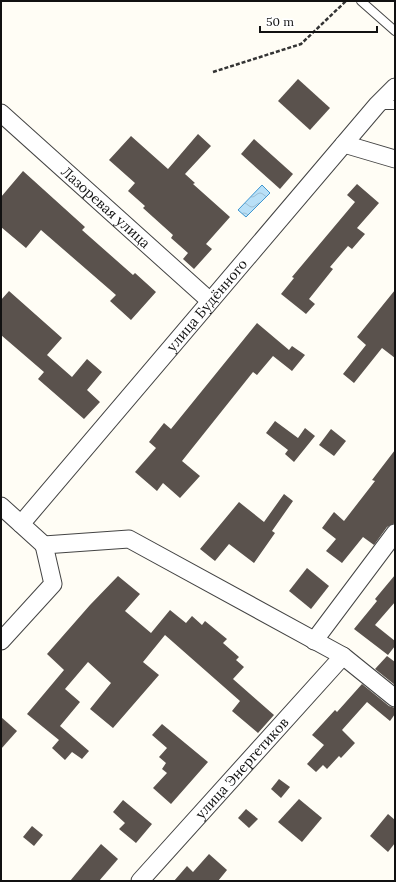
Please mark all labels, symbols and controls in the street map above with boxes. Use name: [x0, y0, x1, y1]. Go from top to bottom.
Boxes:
scale bar: [260, 8, 377, 34]
text: 50 m: [266, 14, 294, 29]
street label: Лазоревая улица: [58, 163, 154, 252]
street label: улица Будённого: [162, 255, 251, 355]
street label: улица Энергетиков: [191, 714, 292, 823]

